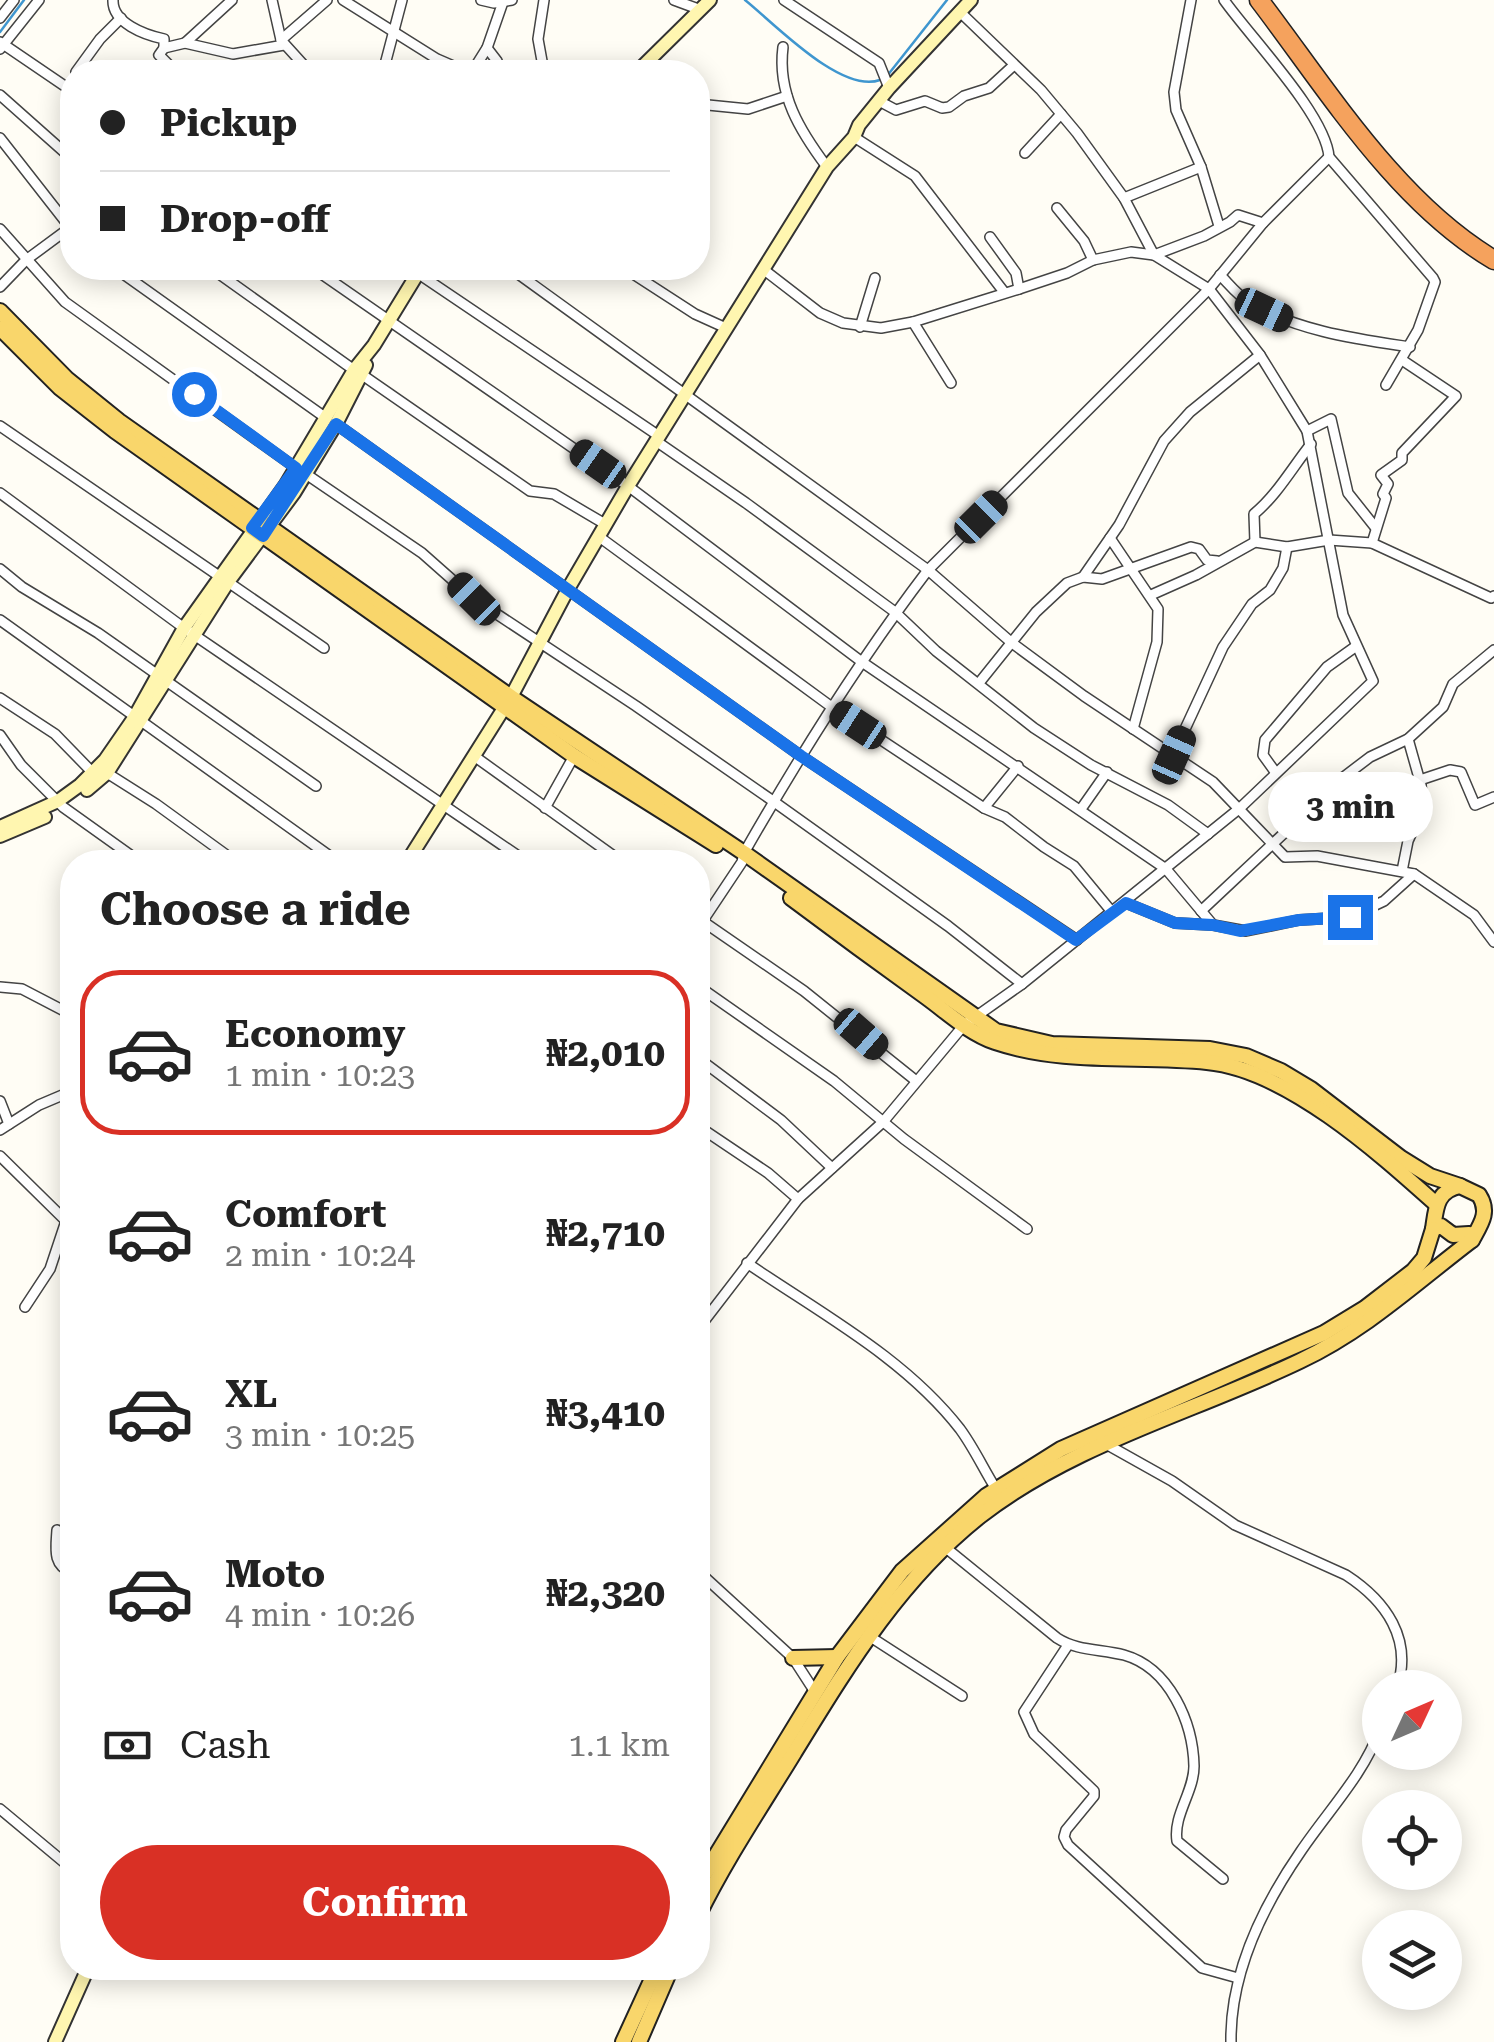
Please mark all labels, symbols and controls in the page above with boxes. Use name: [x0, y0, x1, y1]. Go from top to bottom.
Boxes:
text: Pickup: [160, 101, 297, 145]
text: Drop-off: [160, 197, 330, 241]
car: [1230, 284, 1298, 336]
route start: [172, 372, 217, 417]
car: [565, 435, 631, 493]
car: [949, 485, 1013, 549]
car: [442, 567, 506, 631]
car: [825, 696, 891, 754]
car: [1148, 721, 1200, 789]
callout: 3 min: [1268, 772, 1432, 842]
text: 3 min: [1306, 788, 1395, 826]
text: Choose a ride: [100, 883, 411, 936]
route end: [1328, 895, 1373, 940]
car: [829, 1003, 893, 1065]
icon: car: [105, 1008, 195, 1098]
text: Economy: [225, 1012, 405, 1056]
text: ₦2,010: [546, 1031, 665, 1075]
text: 1 min · 10:23: [225, 1056, 415, 1094]
icon: car: [105, 1188, 195, 1278]
text: Comfort: [225, 1192, 386, 1236]
text: ₦2,710: [546, 1211, 665, 1255]
text: 2 min · 10:24: [225, 1236, 415, 1274]
icon: car: [105, 1368, 195, 1458]
text: XL: [225, 1372, 277, 1416]
text: ₦3,410: [546, 1391, 665, 1435]
text: 3 min · 10:25: [225, 1416, 415, 1454]
icon: car: [105, 1548, 195, 1638]
text: Moto: [225, 1552, 325, 1596]
text: ₦2,320: [546, 1571, 665, 1615]
text: 4 min · 10:26: [225, 1596, 415, 1634]
north arrow: [1362, 1670, 1462, 1770]
map controls: [1362, 1670, 1462, 2010]
icon: cash: [100, 1718, 155, 1773]
text: Cash: [180, 1723, 270, 1767]
text: 1.1 km: [568, 1726, 670, 1764]
button: locate: [1362, 1790, 1462, 1890]
button: Confirm: [100, 1845, 670, 1960]
button: layers: [1362, 1910, 1462, 2010]

